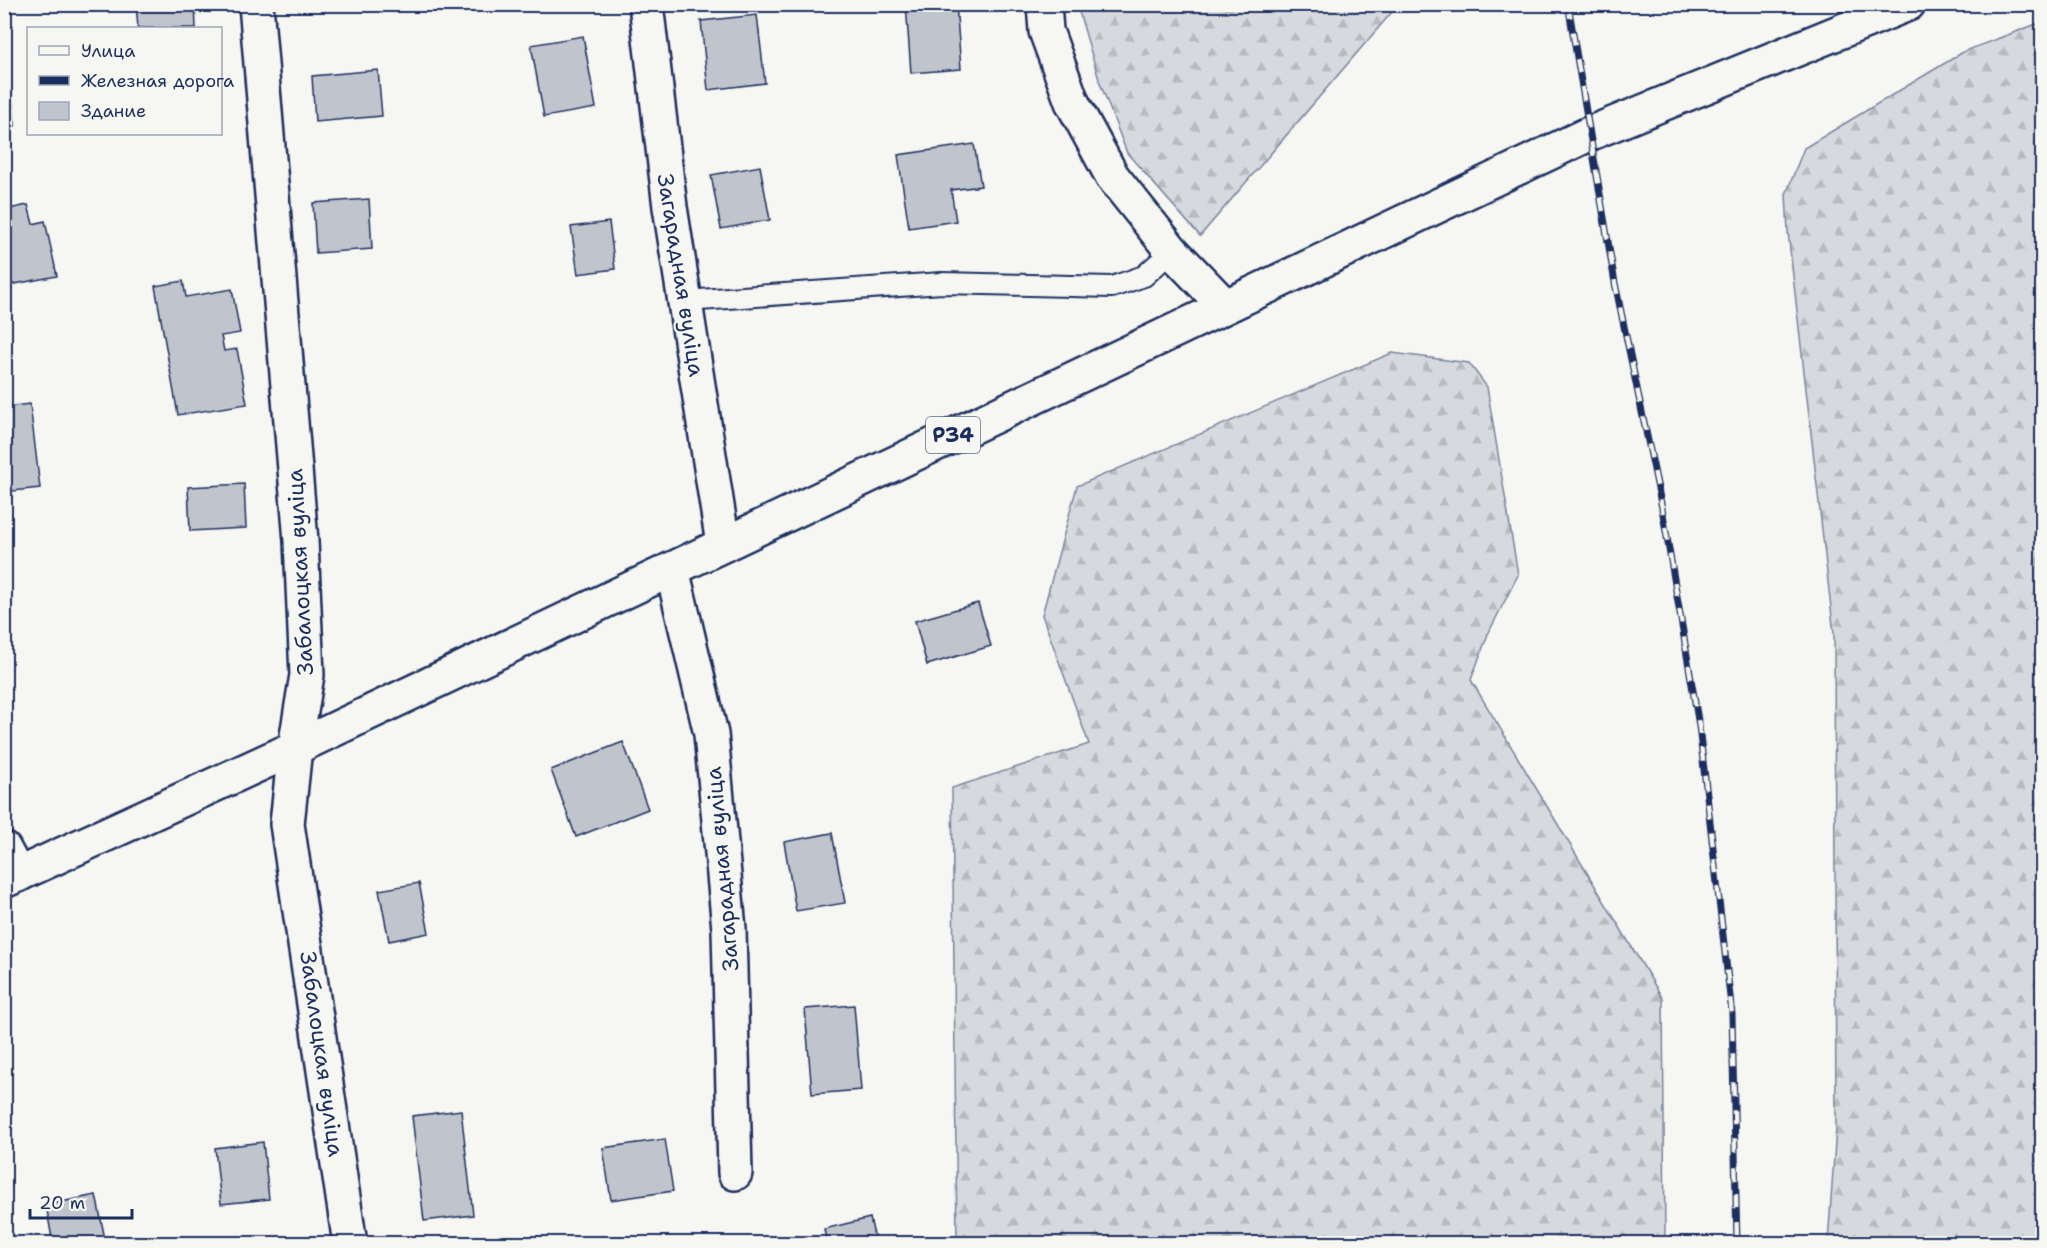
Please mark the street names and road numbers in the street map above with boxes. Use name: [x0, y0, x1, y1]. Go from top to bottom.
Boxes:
street label: Загарадная вуліца: [651, 171, 711, 379]
road number: Р34: [926, 417, 980, 453]
street label: Забалоцкая вуліца: [280, 468, 320, 676]
street label: Загарадная вуліца: [699, 765, 745, 972]
street label: Забалоцкая вуліца: [293, 949, 351, 1159]

